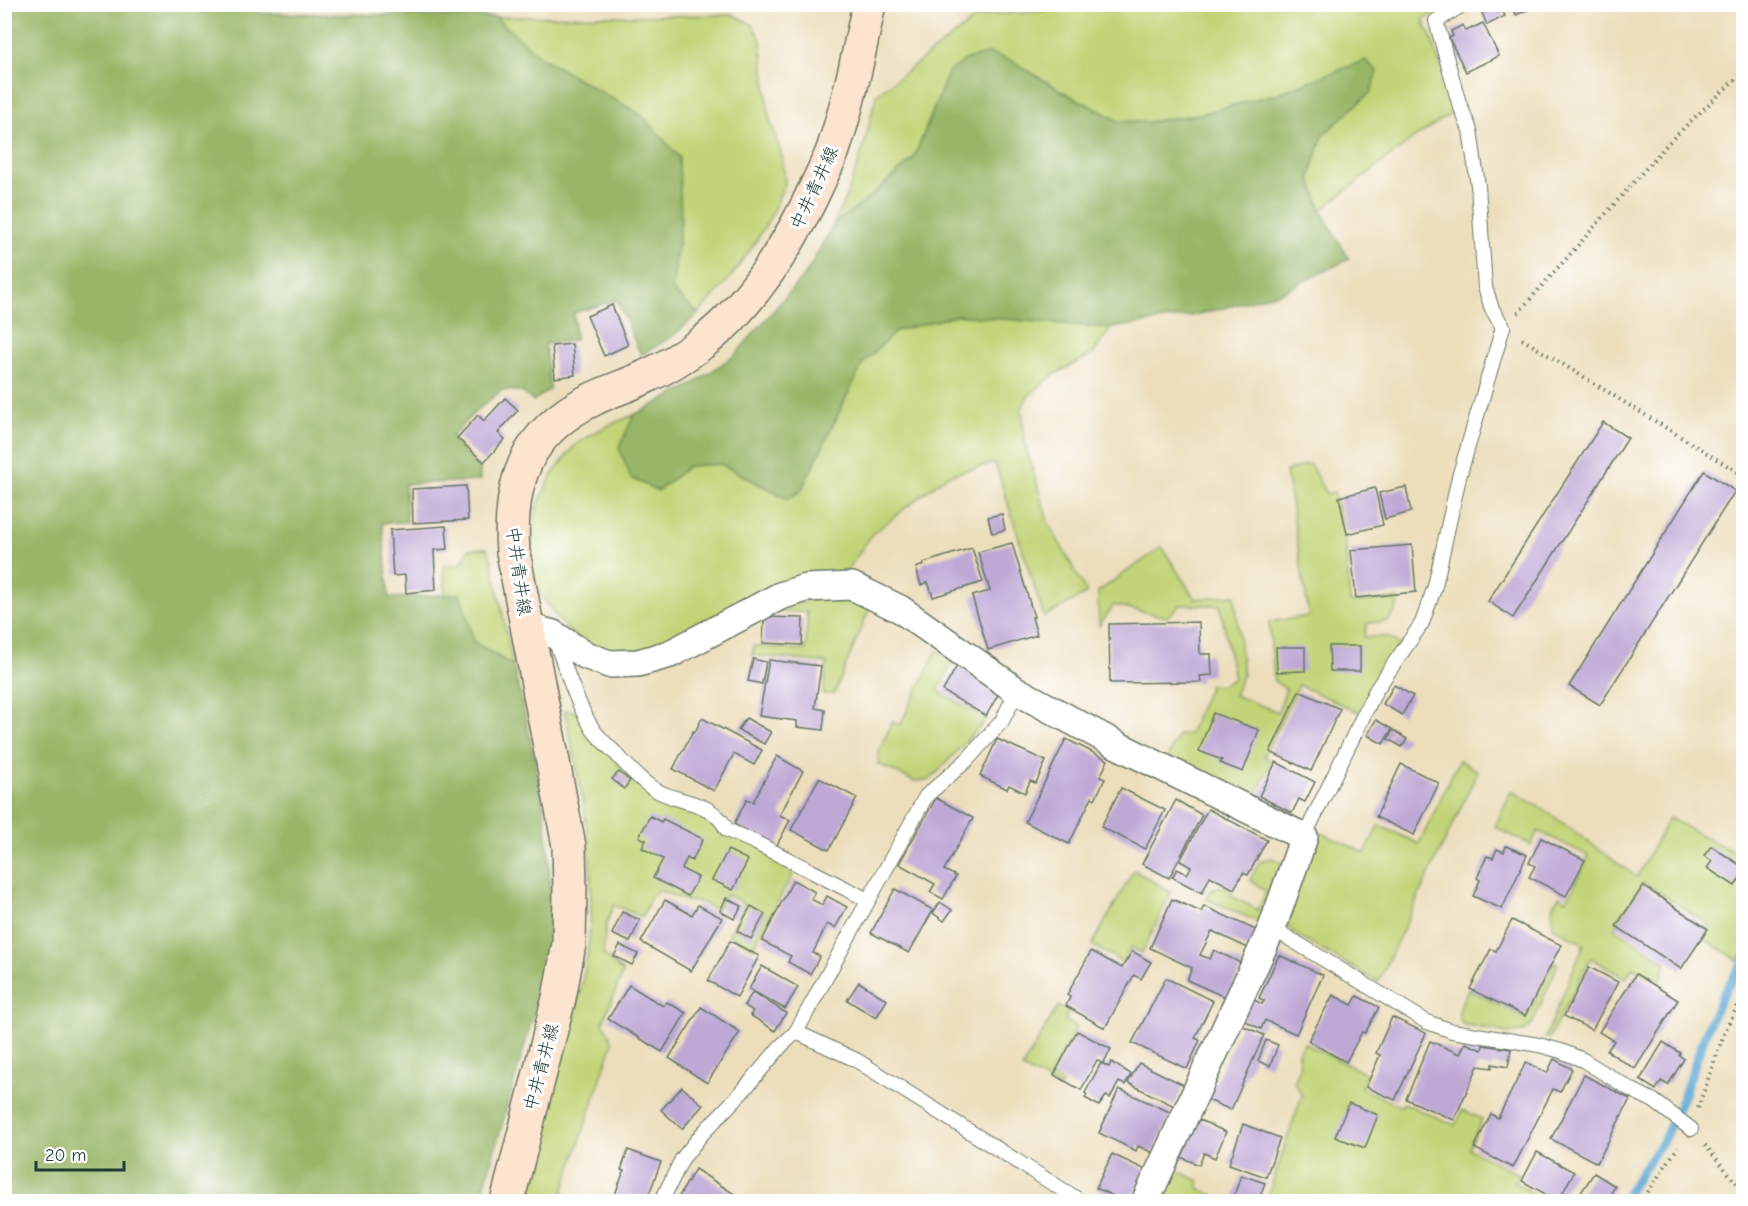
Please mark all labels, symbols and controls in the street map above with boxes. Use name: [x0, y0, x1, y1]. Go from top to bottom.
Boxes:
street label: 中井青井線: [786, 143, 843, 233]
street label: 中井青井線: [502, 525, 535, 617]
street label: 中井青井線: [520, 1021, 563, 1113]
scale bar: [36, 1134, 124, 1172]
text: 20 m: [45, 1145, 86, 1166]

